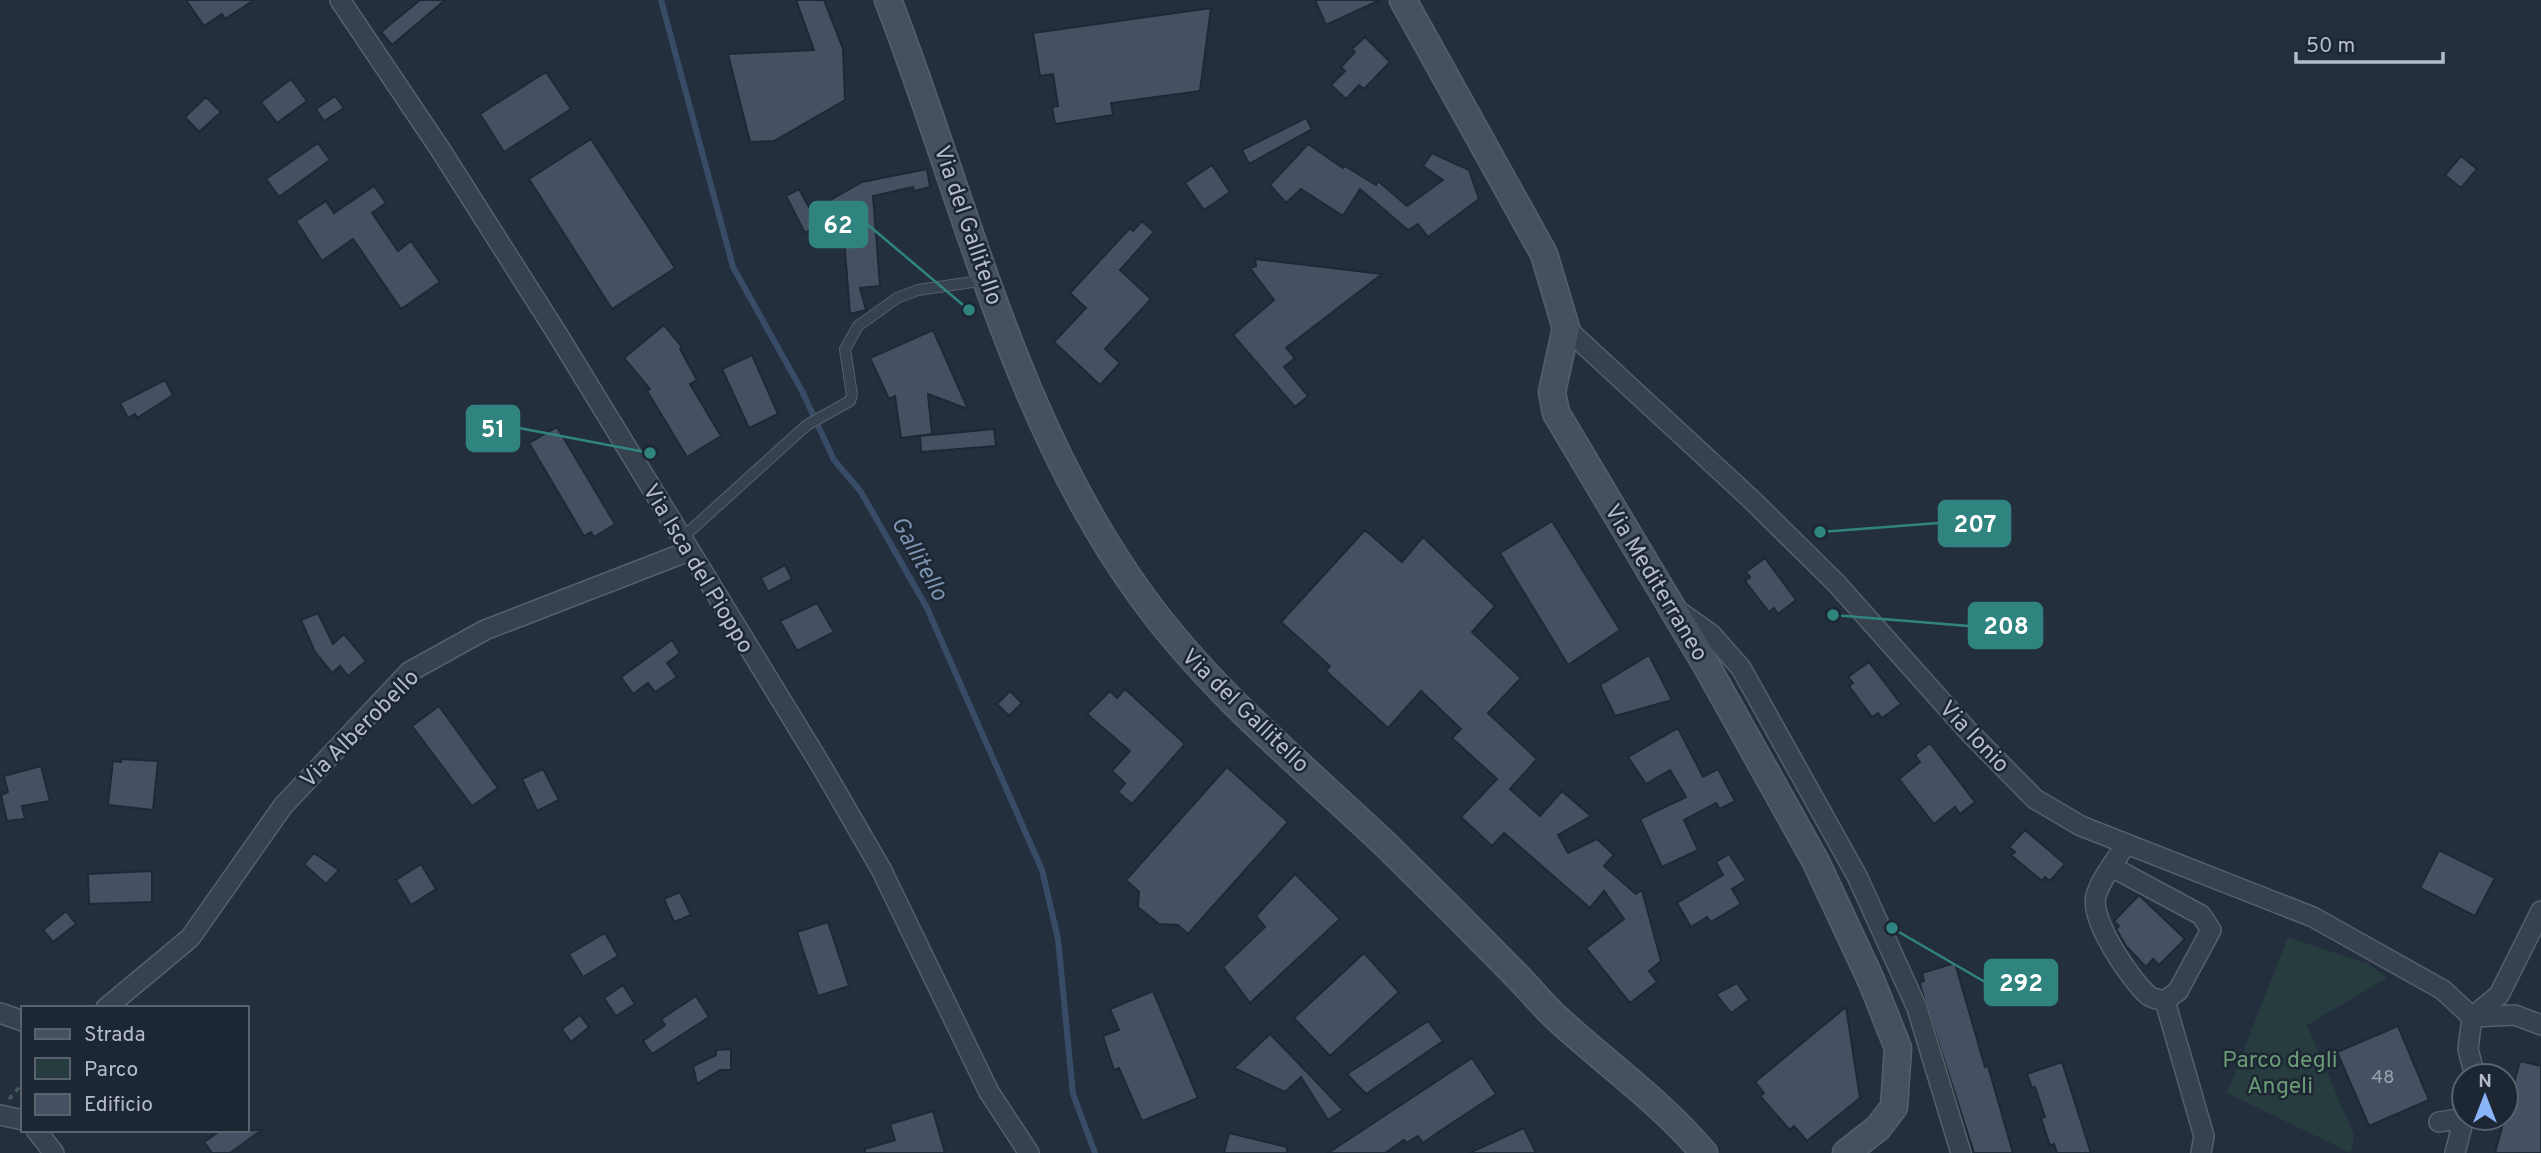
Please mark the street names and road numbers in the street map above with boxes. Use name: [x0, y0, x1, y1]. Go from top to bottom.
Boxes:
street label: Via del Gallitello: [926, 142, 1007, 309]
street label: Via Isca del Pioppo: [635, 479, 759, 659]
street label: Via Mediterraneo: [1597, 499, 1713, 667]
street label: Via del Gallitello: [1174, 643, 1314, 780]
street label: Via Alberobello: [295, 664, 426, 795]
street label: Via Ionio: [1932, 696, 2015, 780]

